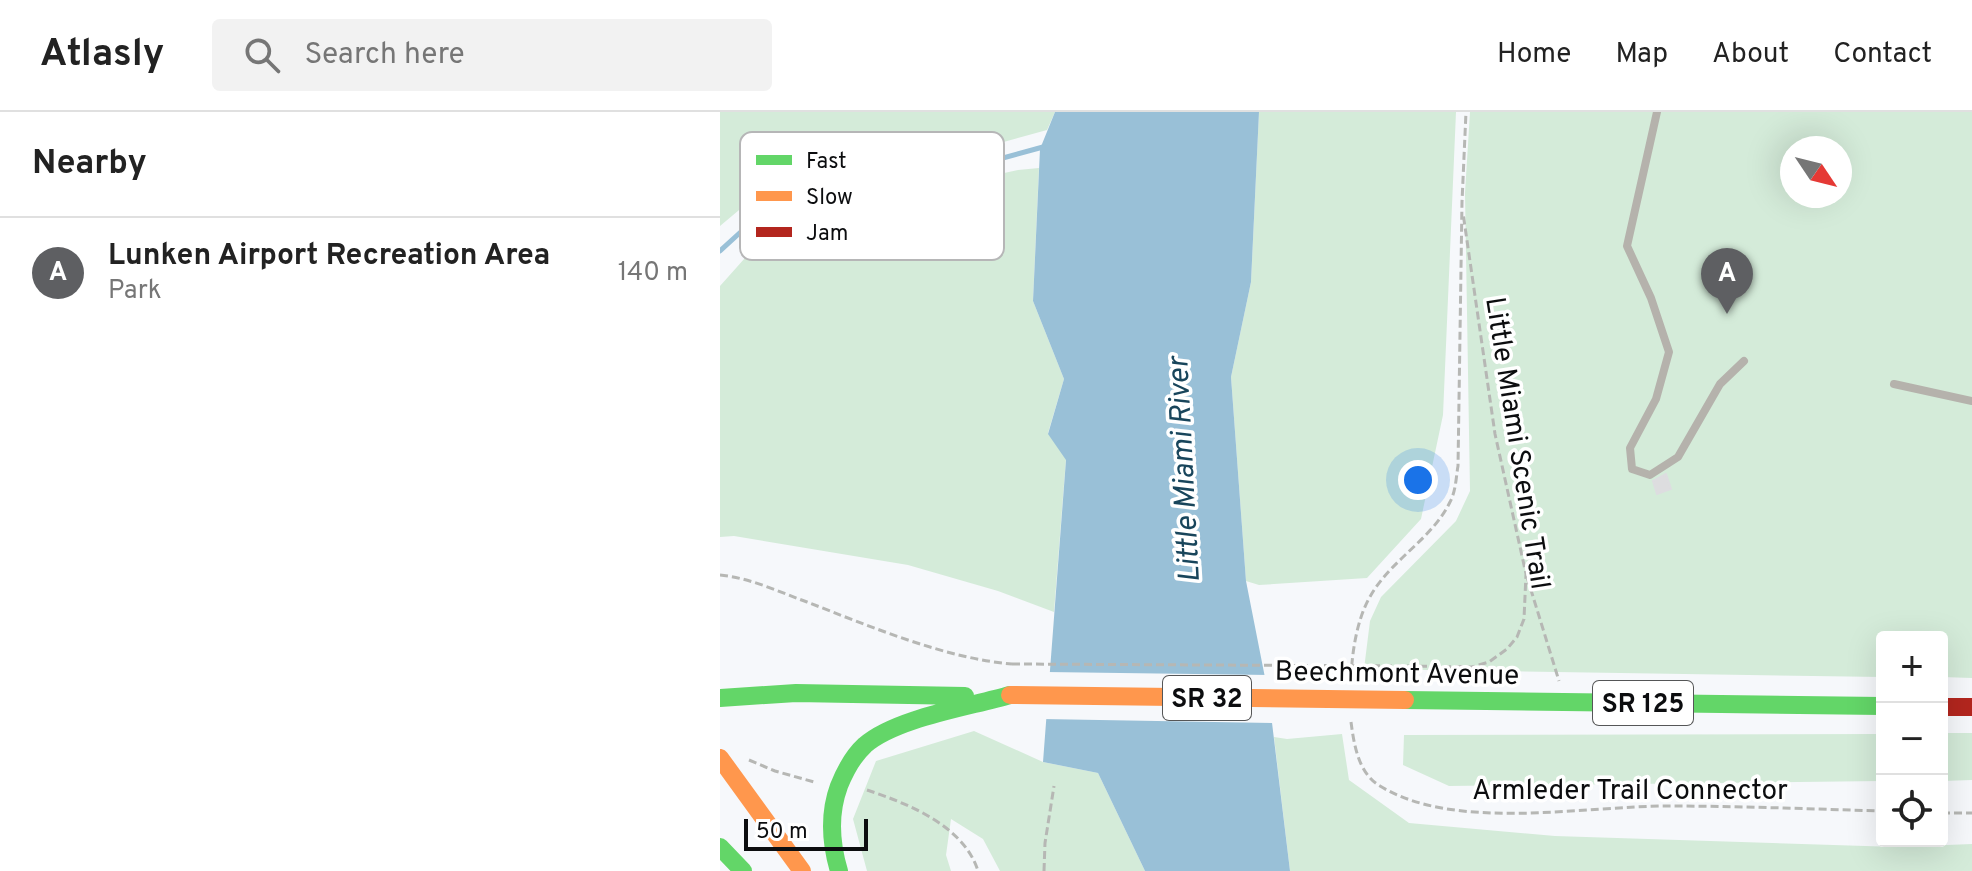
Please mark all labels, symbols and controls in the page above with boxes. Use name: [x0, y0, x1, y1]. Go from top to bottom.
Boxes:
search box: [212, 19, 772, 91]
text: Atlasly: [40, 31, 164, 80]
icon: search: [240, 33, 284, 77]
text: Search here: [304, 37, 465, 74]
text: Home: [1497, 37, 1571, 73]
text: Map: [1615, 37, 1668, 73]
text: About: [1712, 37, 1789, 73]
text: Contact: [1833, 37, 1932, 73]
legend: [740, 132, 1004, 260]
north arrow: [1780, 136, 1852, 208]
text: Nearby: [32, 143, 147, 186]
text: Fast: [806, 149, 847, 176]
text: Slow: [806, 185, 853, 212]
text: Jam: [806, 221, 849, 248]
text: Lunken Airport Recreation Area: [108, 238, 550, 275]
pin: A: [1701, 248, 1753, 314]
text: A: [49, 257, 67, 290]
text: 140 m: [618, 257, 688, 290]
text: Park: [108, 275, 162, 308]
street label: Little Miami Scenic Trail: [1475, 295, 1557, 592]
water label: Little Miami River: [1161, 353, 1210, 584]
your location: [1398, 460, 1438, 500]
map controls: [1876, 631, 1948, 847]
button: +: [1876, 631, 1948, 703]
street label: Beechmont Avenue: [1274, 655, 1519, 695]
road number: SR 32: [1163, 676, 1251, 720]
road number: SR 125: [1593, 681, 1693, 725]
button: −: [1876, 703, 1948, 775]
street label: Armleder Trail Connector: [1472, 774, 1788, 810]
button: locate: [1876, 775, 1948, 847]
scale bar: [744, 815, 868, 851]
text: 50 m: [756, 819, 808, 846]

